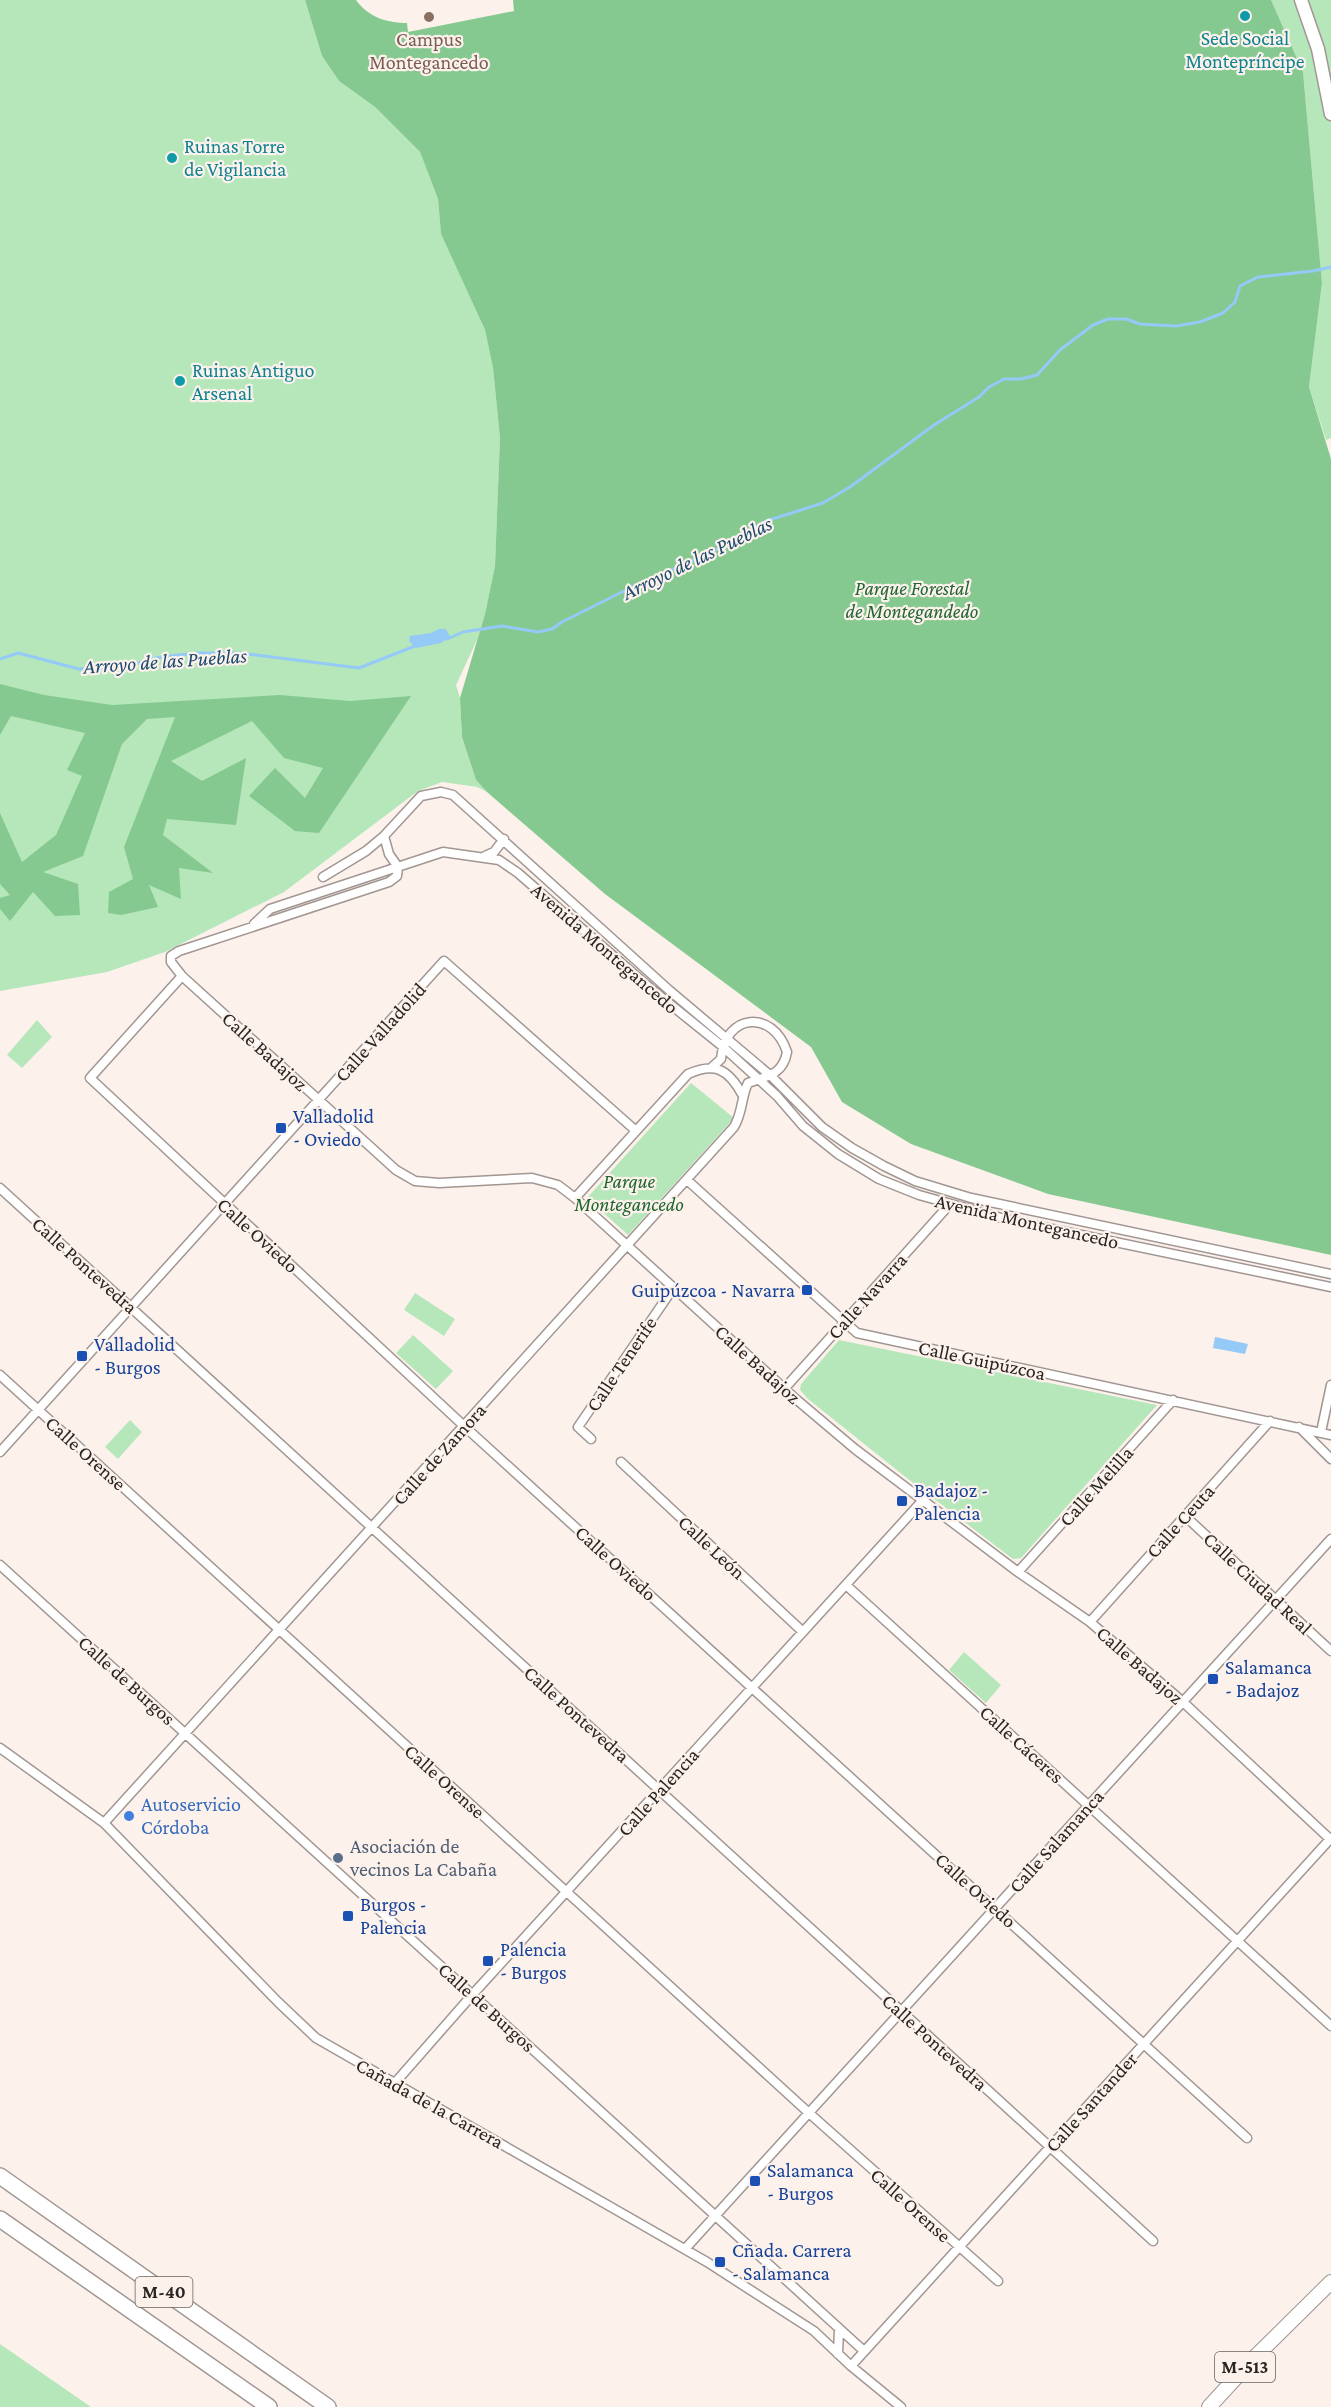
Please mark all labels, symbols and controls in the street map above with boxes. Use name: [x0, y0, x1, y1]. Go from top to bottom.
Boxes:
marker: Sede Social Montepríncipe: [1238, 9, 1252, 23]
marker: Campus Montegancedo: [422, 10, 436, 24]
place label: Sede Social Montepríncipe: [1186, 27, 1305, 73]
place label: Campus Montegancedo: [369, 28, 489, 74]
place label: Ruinas Torre de Vigilancia: [184, 135, 286, 181]
marker: Ruinas Torre de Vigilancia: [165, 151, 179, 165]
place label: Ruinas Antiguo Arsenal: [192, 359, 315, 404]
marker: Ruinas Antiguo Arsenal: [173, 374, 187, 388]
water label: Arroyo de las Pueblas: [617, 511, 776, 605]
park label: Parque Forestal de Montegandedo: [846, 577, 978, 623]
water label: Arroyo de las Pueblas: [81, 643, 248, 679]
street label: Avenida Montegancedo: [526, 878, 683, 1019]
street label: Calle Valladolid: [330, 978, 430, 1086]
street label: Calle Badajoz: [217, 1007, 312, 1096]
place label: Valladolid - Oviedo: [293, 1105, 374, 1150]
marker: Valladolid - Oviedo: [274, 1121, 288, 1135]
park label: Parque Montegancedo: [573, 1170, 684, 1216]
street label: Avenida Montegancedo: [933, 1189, 1121, 1254]
street label: Calle Oviedo: [213, 1193, 303, 1277]
street label: Calle Pontevedra: [28, 1212, 142, 1318]
street label: Calle Navarra: [823, 1249, 911, 1343]
place label: Guipúzcoa - Navarra: [631, 1279, 795, 1302]
marker: Guipúzcoa - Navarra: [800, 1283, 814, 1297]
street label: Calle Tenerife: [581, 1312, 661, 1415]
street label: Calle Badajoz: [710, 1320, 805, 1409]
place label: Valladolid - Burgos: [94, 1333, 175, 1379]
street label: Calle Guipúzcoa: [916, 1336, 1048, 1385]
marker: Valladolid - Burgos: [75, 1349, 89, 1363]
street label: Calle de Zamora: [388, 1399, 490, 1509]
street label: Calle Orense: [41, 1411, 131, 1495]
street label: Calle Melilla: [1054, 1442, 1138, 1530]
place label: Badajoz - Palencia: [914, 1479, 988, 1524]
street label: Calle Ceuta: [1141, 1480, 1219, 1562]
marker: Badajoz - Palencia: [895, 1494, 909, 1508]
street label: Calle León: [674, 1511, 750, 1584]
street label: Calle Oviedo: [571, 1521, 661, 1605]
street label: Calle Ciudad Real: [1199, 1527, 1317, 1639]
street label: Calle Badajoz: [1092, 1622, 1188, 1709]
street label: Calle de Burgos: [73, 1631, 180, 1730]
place label: Salamanca - Badajoz: [1225, 1656, 1312, 1702]
street label: Calle Pontevedra: [520, 1661, 634, 1767]
marker: Salamanca - Badajoz: [1206, 1672, 1220, 1686]
street label: Calle Cáceres: [976, 1701, 1069, 1787]
street label: Calle Orense: [400, 1739, 490, 1823]
street label: Calle Palencia: [613, 1744, 703, 1840]
street label: Calle Salamanca: [1004, 1785, 1108, 1897]
place label: Autoservicio Córdoba: [141, 1793, 241, 1838]
marker: Autoservicio Córdoba: [122, 1809, 136, 1823]
place label: Asociación de vecinos La Cabaña: [349, 1835, 497, 1880]
street label: Calle Oviedo: [931, 1848, 1021, 1932]
marker: Asociación de vecinos La Cabaña: [331, 1851, 345, 1865]
place label: Burgos - Palencia: [360, 1893, 427, 1938]
marker: Burgos - Palencia: [341, 1909, 355, 1923]
place label: Palencia - Burgos: [500, 1938, 567, 1984]
marker: Palencia - Burgos: [481, 1954, 495, 1968]
street label: Calle de Burgos: [433, 1958, 540, 2057]
street label: Calle Pontevedra: [878, 1989, 992, 2095]
street label: Calle Santander: [1041, 2048, 1141, 2156]
street label: Cañada de la Carrera: [352, 2053, 508, 2153]
place label: Salamanca - Burgos: [767, 2159, 854, 2205]
street label: Calle Orense: [866, 2163, 956, 2247]
marker: Salamanca - Burgos: [748, 2174, 762, 2188]
place label: Cñada. Carrera - Salamanca: [732, 2239, 851, 2284]
marker: Cñada. Carrera - Salamanca: [713, 2255, 727, 2269]
road number: M-40: [136, 2277, 192, 2307]
road number: M-513: [1215, 2352, 1275, 2382]

